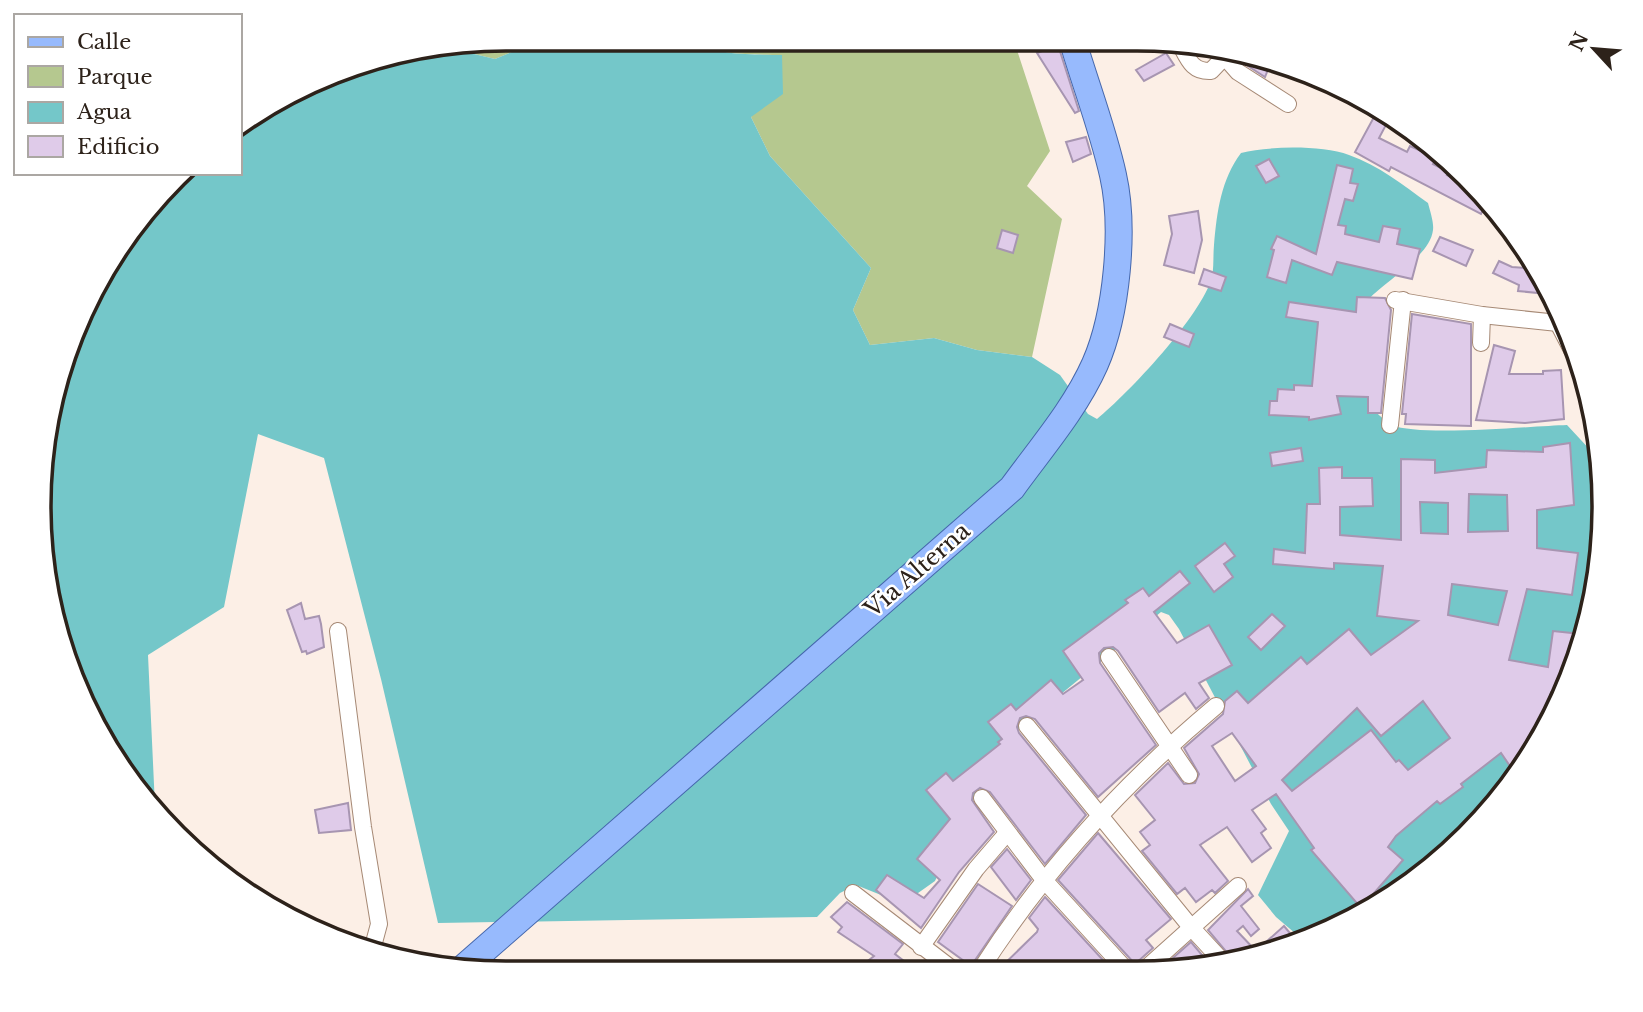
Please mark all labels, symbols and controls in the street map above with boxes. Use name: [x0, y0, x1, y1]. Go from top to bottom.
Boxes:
legend: [14, 14, 242, 175]
north arrow: [1559, 14, 1629, 84]
text: Calle: [77, 29, 131, 55]
text: N: [1565, 29, 1593, 55]
text: Parque: [77, 64, 152, 90]
text: Agua: [76, 99, 132, 125]
text: Edificio: [77, 134, 159, 160]
street label: Via Alterna: [858, 516, 976, 624]

